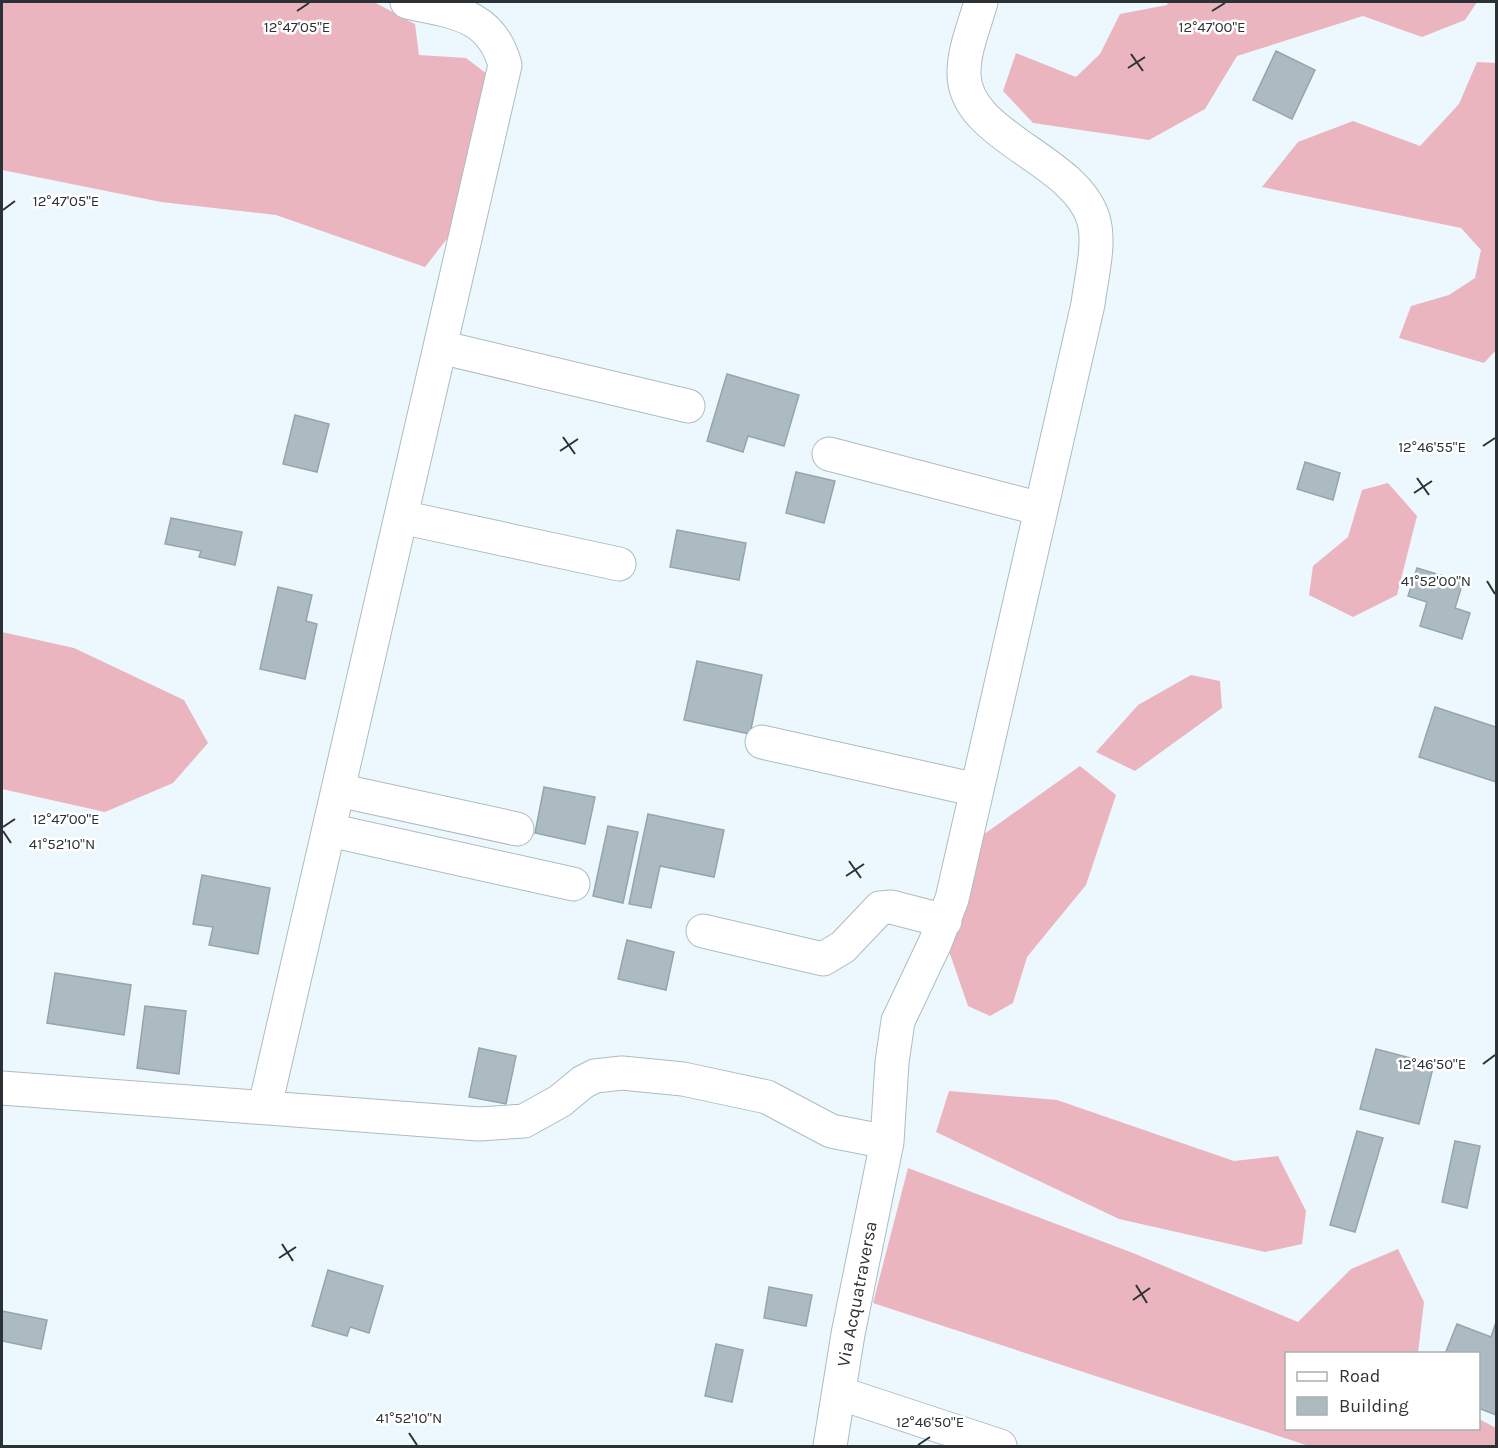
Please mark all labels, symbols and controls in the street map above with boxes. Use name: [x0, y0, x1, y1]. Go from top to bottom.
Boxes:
text: 12°47'05"E: [264, 18, 330, 36]
text: 12°47'00"E: [1178, 18, 1246, 36]
text: 12°47'05"E: [33, 192, 99, 210]
text: 12°46'55"E: [1398, 438, 1466, 456]
text: 41°52'00"N: [1401, 572, 1471, 590]
text: 12°47'00"E: [32, 810, 100, 828]
text: 41°52'10"N: [29, 835, 95, 853]
text: 12°46'50"E: [1398, 1055, 1466, 1073]
street label: Via Acquatraversa: [832, 1219, 882, 1369]
legend: [1285, 1352, 1480, 1430]
text: Road: [1339, 1365, 1380, 1387]
text: Building: [1339, 1395, 1409, 1417]
text: 41°52'10"N: [376, 1409, 442, 1427]
text: 12°46'50"E: [896, 1413, 964, 1431]

